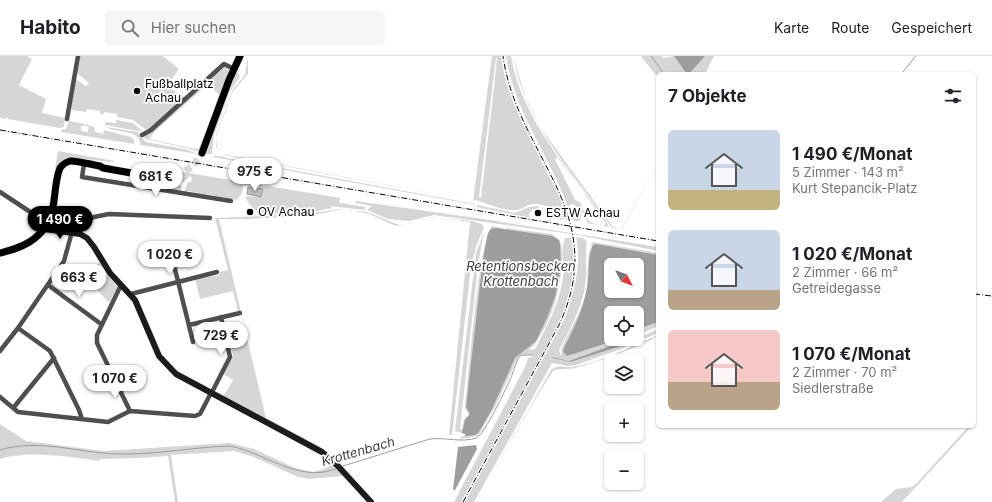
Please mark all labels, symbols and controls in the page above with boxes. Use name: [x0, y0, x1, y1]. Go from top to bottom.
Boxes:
search box: [105, 10, 385, 46]
text: Habito: [20, 16, 81, 39]
icon: search: [119, 17, 141, 39]
text: Hier suchen: [151, 18, 236, 37]
text: Karte: [774, 19, 809, 36]
text: Route: [831, 19, 869, 36]
text: Gespeichert: [891, 19, 972, 36]
place label: Fußballplatz Achau: [145, 76, 214, 105]
icon: filters: [942, 85, 964, 107]
marker: Fußballplatz Achau: [132, 86, 142, 96]
text: 7 Objekte: [668, 86, 747, 106]
text: 1 490 €/Monat: [792, 144, 913, 164]
icon: home: [700, 146, 748, 194]
pin: 975 €: [227, 158, 283, 192]
pin: 681 €: [128, 163, 184, 197]
text: 975 €: [237, 163, 273, 179]
text: 5 Zimmer · 143 m²: [792, 164, 904, 180]
text: 681 €: [139, 168, 173, 184]
text: Kurt Stepancik-Platz: [792, 180, 917, 196]
place label: OV Achau: [258, 204, 315, 219]
place label: ESTW Achau: [546, 205, 620, 220]
pin: 1 490 €: [23, 206, 97, 240]
marker: OV Achau: [245, 207, 255, 217]
marker: ESTW Achau: [533, 208, 543, 218]
text: 1 490 €: [37, 211, 83, 227]
pin: 1 020 €: [133, 241, 207, 275]
text: 1 020 €/Monat: [792, 244, 912, 264]
text: 1 020 €: [147, 246, 193, 262]
icon: home: [700, 246, 748, 294]
water label: Retentionsbecken Krottenbach: [466, 258, 576, 289]
north arrow: [604, 258, 644, 298]
map controls: [604, 258, 644, 490]
pin: 663 €: [51, 264, 107, 298]
text: 2 Zimmer · 66 m²: [792, 264, 898, 280]
text: 663 €: [60, 269, 98, 285]
text: Getreidegasse: [792, 280, 881, 296]
button: locate: [604, 306, 644, 346]
pin: 729 €: [193, 322, 249, 356]
text: 729 €: [203, 327, 239, 343]
text: 1 070 €/Monat: [792, 344, 911, 364]
icon: home: [700, 346, 748, 394]
button: layers: [604, 354, 644, 394]
text: 2 Zimmer · 70 m²: [792, 364, 897, 380]
pin: 1 070 €: [78, 365, 152, 399]
text: 1 070 €: [92, 370, 138, 386]
text: Siedlerstraße: [792, 380, 874, 396]
button: +: [604, 402, 644, 442]
water label: Krottenbach: [319, 433, 397, 469]
button: −: [604, 450, 644, 490]

